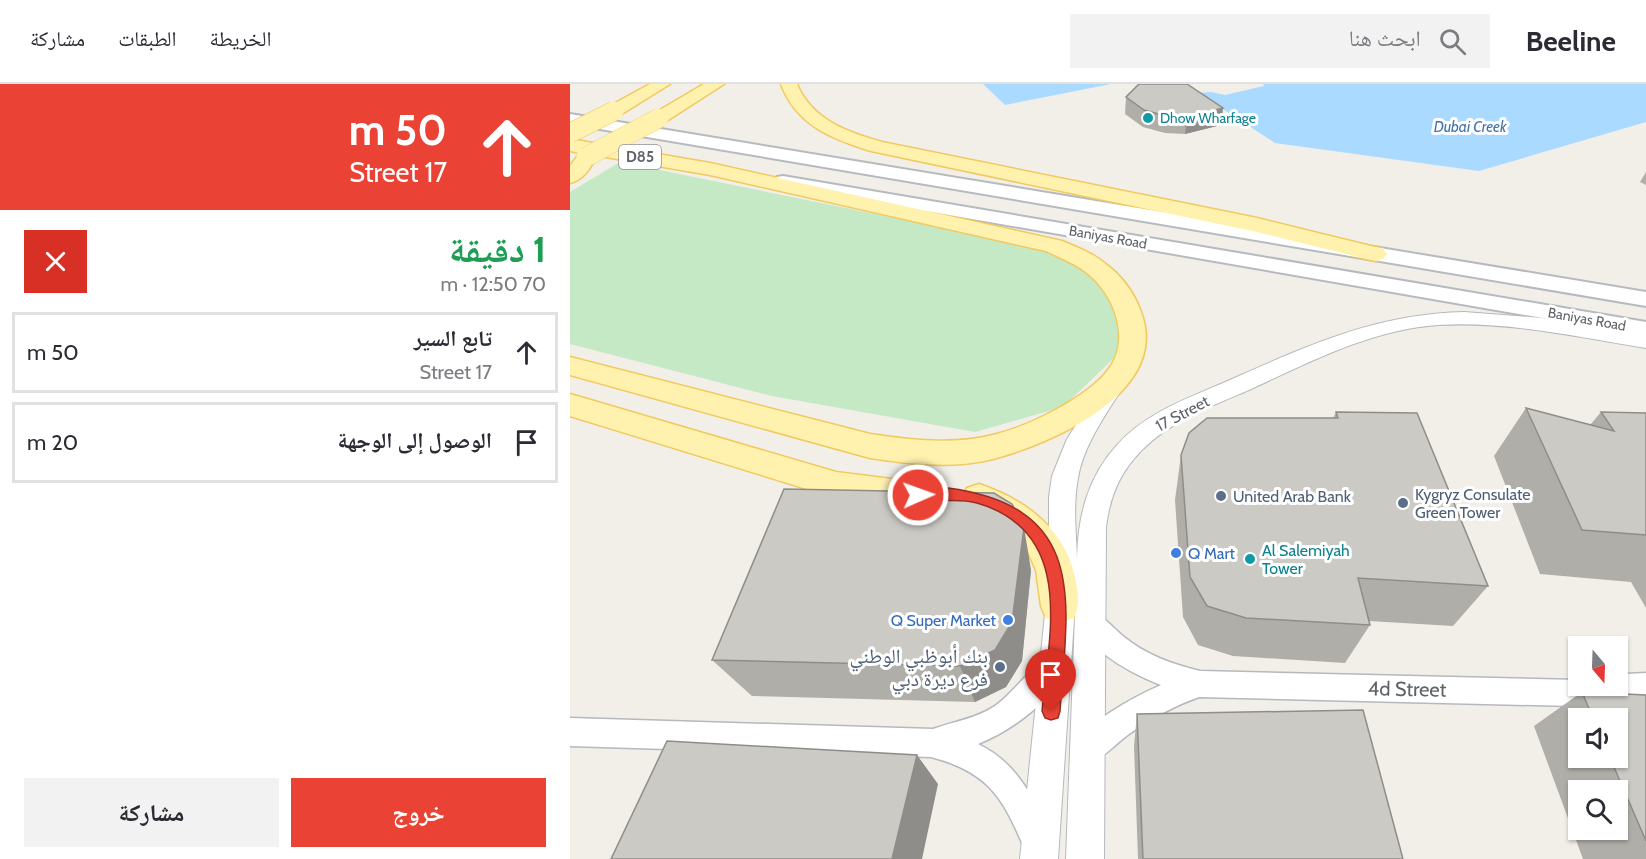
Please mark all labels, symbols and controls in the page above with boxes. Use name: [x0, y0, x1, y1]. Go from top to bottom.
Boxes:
search box: [1070, 14, 1490, 68]
text: Beeline: [1526, 24, 1616, 58]
text: ابحث هنا: [1349, 25, 1421, 52]
icon: search: [1436, 25, 1469, 58]
text: مشاركة: [30, 26, 85, 51]
text: الطبقات: [118, 26, 177, 51]
text: الخريطة: [210, 26, 271, 51]
text: 50 m: [349, 104, 447, 156]
icon: ahead: [468, 108, 546, 186]
place label: Dhow Wharfage: [1160, 109, 1256, 127]
marker: Dhow Wharfage: [1141, 111, 1155, 125]
water label: Dubai Creek: [1434, 118, 1507, 136]
road number: D85: [619, 145, 661, 169]
text: 17 Street: [349, 156, 447, 189]
street label: Baniyas Road: [1068, 221, 1148, 253]
text: 1 دقيقة: [449, 227, 546, 271]
button: close: [24, 230, 87, 293]
text: 70 m · 12:50: [440, 272, 546, 296]
street label: Baniyas Road: [1547, 303, 1627, 335]
text: تابع السير: [414, 325, 492, 352]
icon: ahead: [510, 336, 543, 369]
text: 50 m: [27, 339, 79, 366]
text: 17 Street: [420, 360, 492, 384]
street label: 17 Street: [1152, 391, 1213, 435]
icon: arrive: [510, 426, 543, 459]
text: الوصول إلى الوجهة: [337, 427, 492, 454]
text: 20 m: [27, 429, 78, 456]
position arrow: [886, 463, 950, 527]
place label: Kygryz Consulate Green Tower: [1415, 485, 1531, 522]
place label: United Arab Bank: [1233, 487, 1352, 506]
marker: United Arab Bank: [1214, 489, 1228, 503]
marker: Kygryz Consulate Green Tower: [1396, 496, 1410, 510]
place label: Al Salemiyah Tower: [1262, 541, 1350, 578]
place label: Q Mart: [1188, 544, 1236, 563]
marker: Q Mart: [1169, 546, 1183, 560]
marker: Al Salemiyah Tower: [1243, 552, 1257, 566]
place label: Q Super Market: [891, 611, 997, 630]
marker: Q Super Market: [1001, 613, 1015, 627]
north arrow: [1568, 636, 1628, 696]
map controls: [1568, 636, 1628, 840]
place label: بنك أبوظبي الوطني فرع ديرة دبي: [849, 644, 988, 695]
pin: [1025, 649, 1076, 711]
icon: arrive: [1034, 658, 1067, 691]
marker: بنك أبوظبي الوطني فرع ديرة دبي: [993, 660, 1007, 674]
street label: 4d Street: [1368, 676, 1447, 702]
button: sound: [1568, 708, 1628, 768]
button: مشاركة: [24, 778, 279, 847]
button: خروج: [291, 778, 546, 847]
button: search: [1568, 780, 1628, 840]

